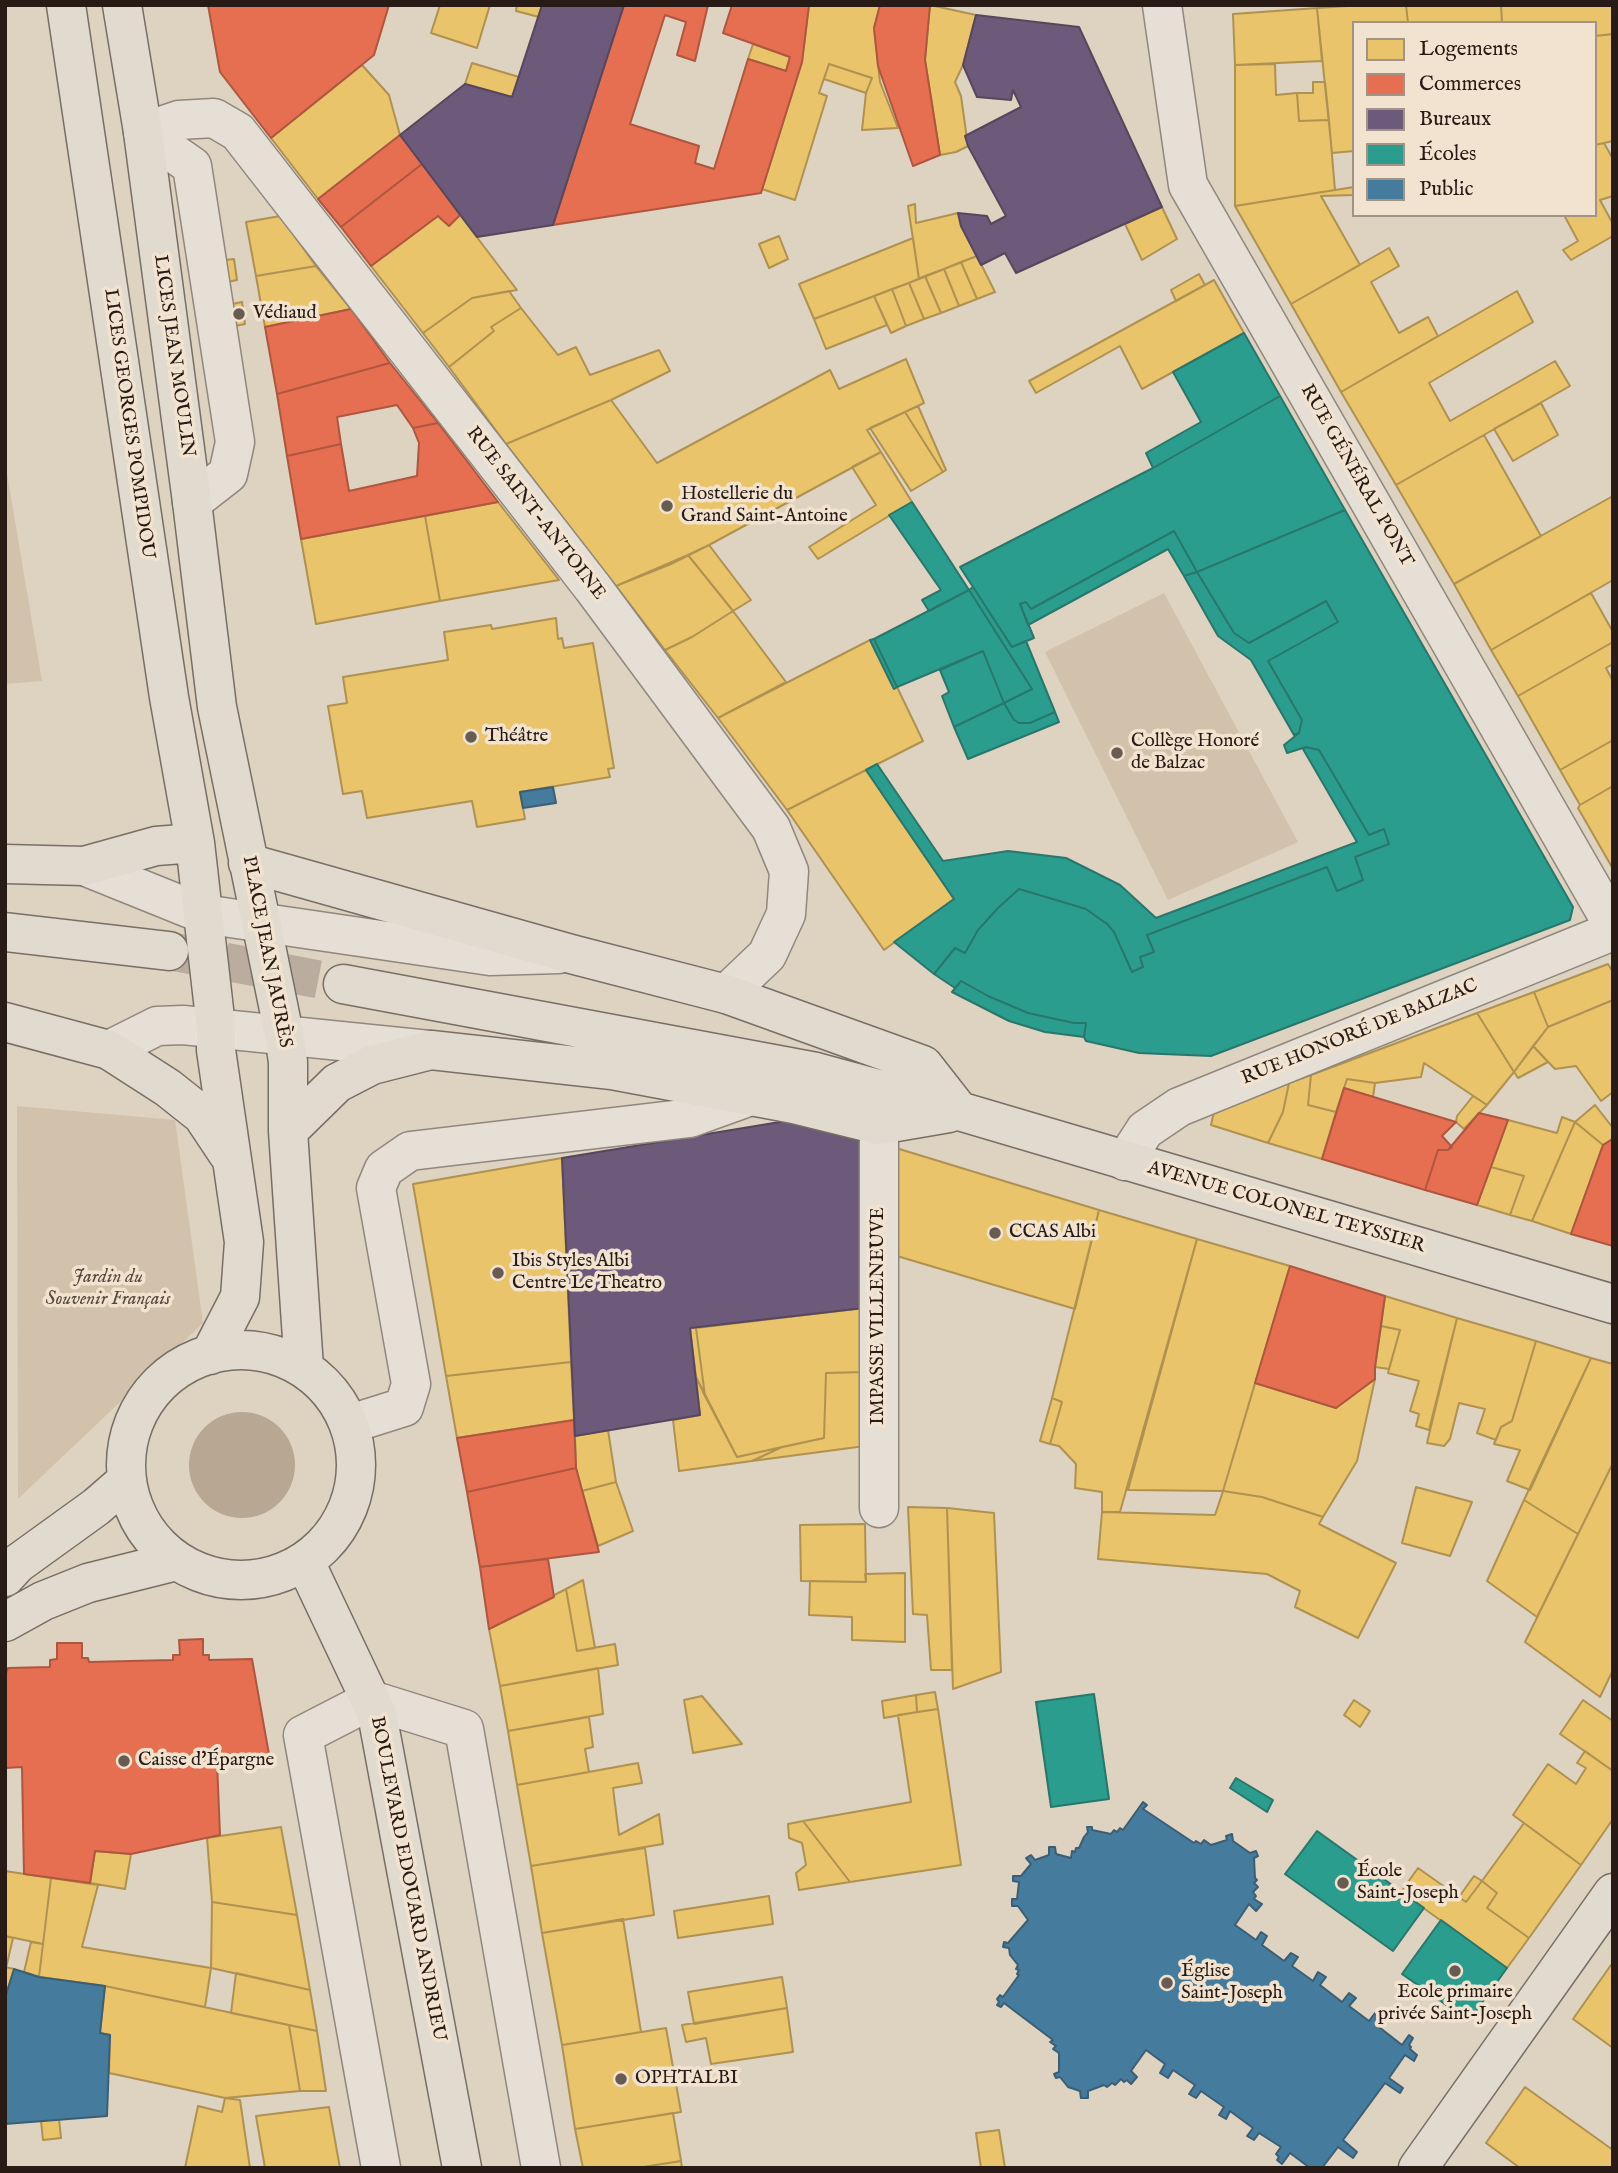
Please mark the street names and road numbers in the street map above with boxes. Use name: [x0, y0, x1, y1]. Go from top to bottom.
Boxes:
street label: LICES JEAN MOULIN: [148, 253, 198, 459]
street label: LICES GEORGES POMPIDOU: [98, 287, 158, 561]
street label: RUE GÉNÉRAL PONT: [1294, 381, 1418, 571]
street label: RUE SAINT-ANTOINE: [460, 423, 610, 605]
street label: PLACE JEAN JAURÈS: [236, 854, 296, 1050]
street label: RUE HONORÉ DE BALZAC: [1238, 975, 1482, 1091]
street label: AVENUE COLONEL TEYSSIER: [1145, 1157, 1427, 1259]
street label: IMPASSE VILLENEUVE: [868, 1207, 890, 1425]
street label: BOULEVARD EDOUARD ANDRIEU: [364, 1715, 450, 2043]

